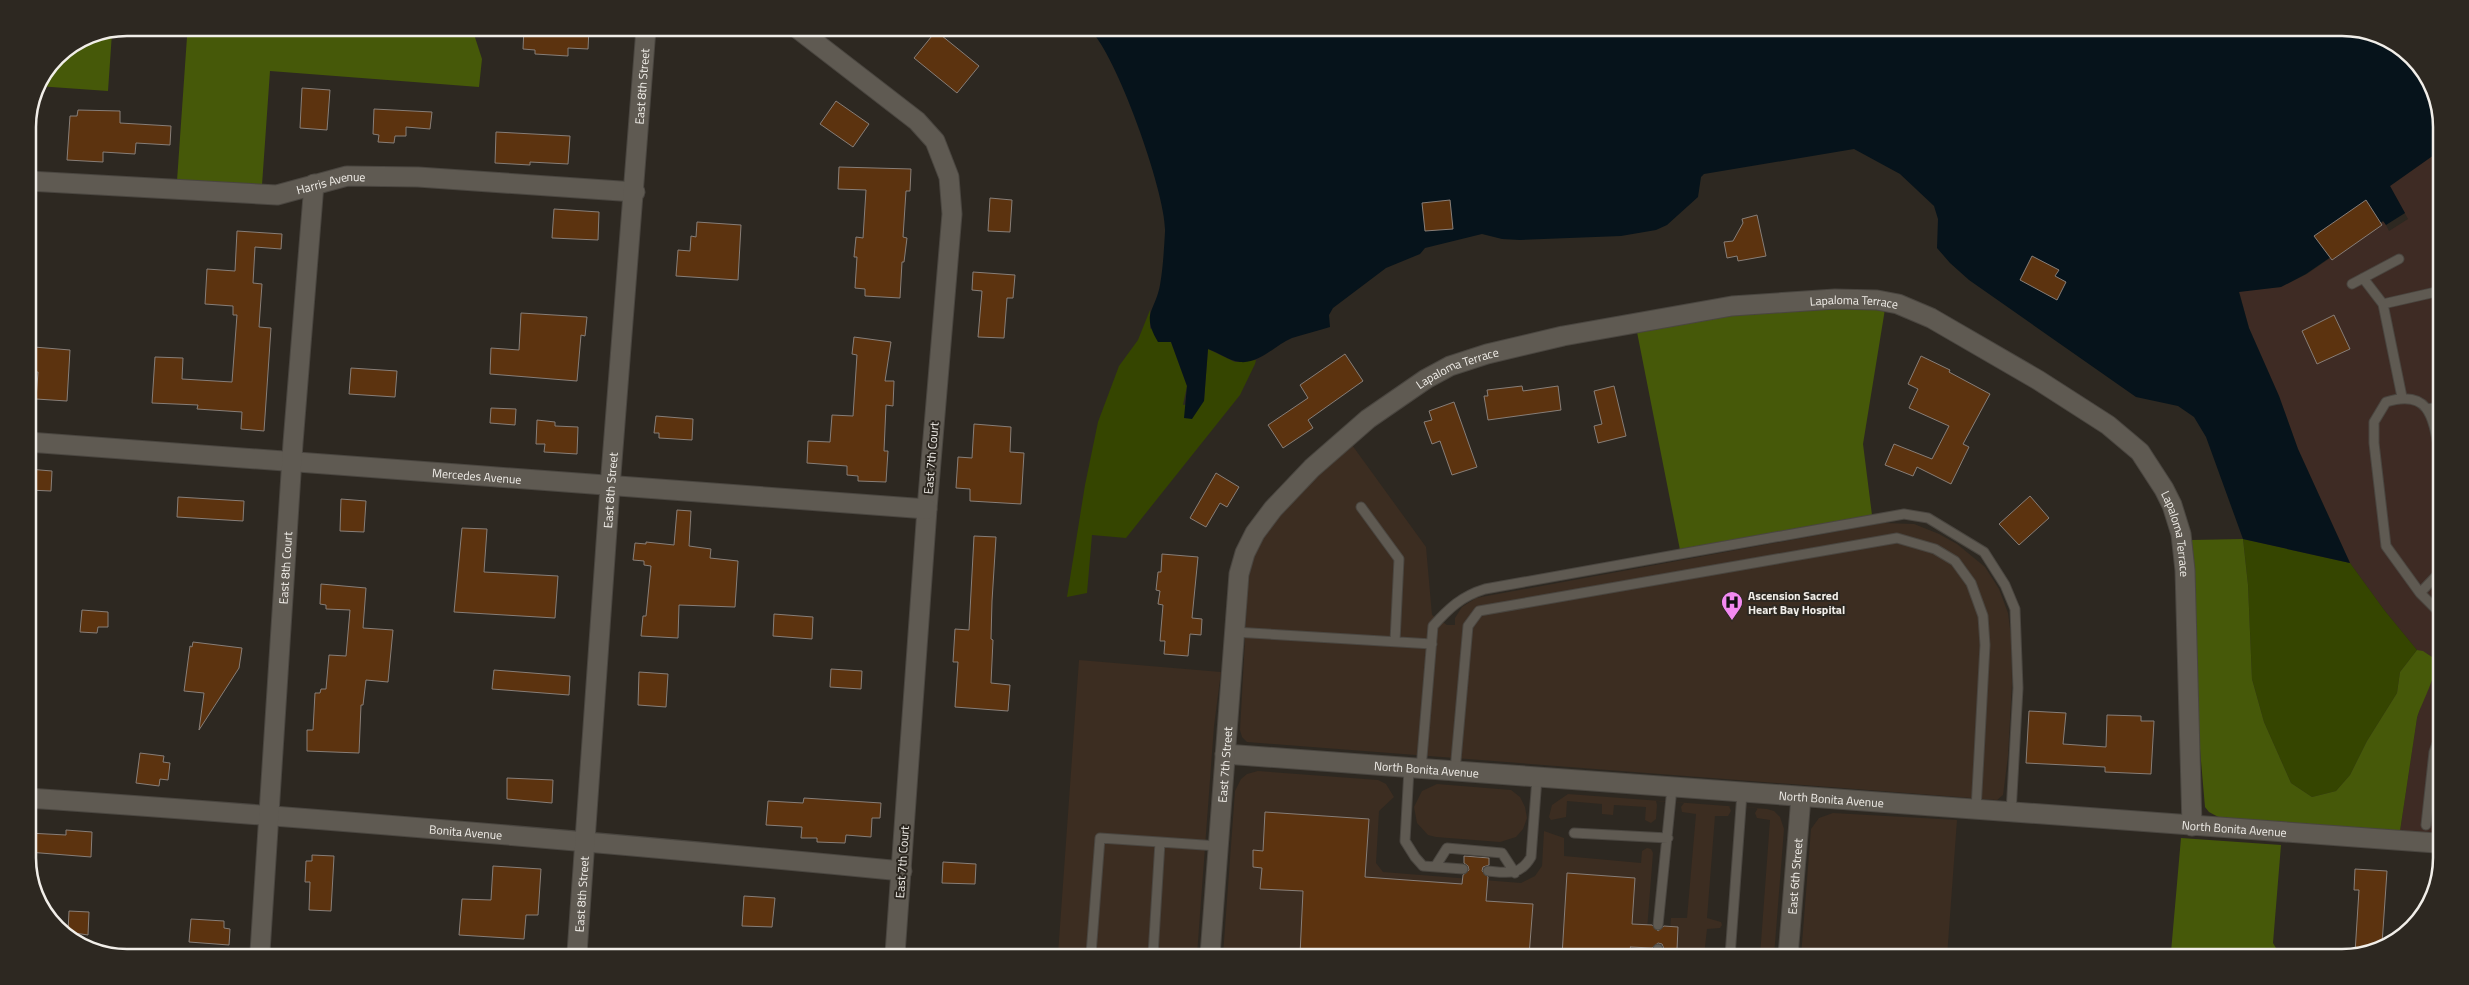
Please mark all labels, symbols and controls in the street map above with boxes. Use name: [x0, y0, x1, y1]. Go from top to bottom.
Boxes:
street label: East 8th Street: [629, 47, 654, 125]
street label: Harris Avenue: [294, 166, 366, 199]
street label: Lapaloma Terrace: [1809, 289, 1900, 313]
street label: Lapaloma Terrace: [1411, 342, 1500, 393]
street label: East 7th Court: [918, 420, 944, 495]
street label: East 8th Street: [598, 451, 622, 529]
street label: Mercedes Avenue: [431, 463, 522, 488]
street label: Lapaloma Terrace: [2157, 487, 2195, 577]
street label: East 8th Court: [273, 530, 297, 605]
place label: Ascension Sacred Heart Bay Hospital: [1748, 586, 1845, 619]
hospital icon: Ascension Sacred Heart Bay Hospital: [1720, 590, 1744, 621]
street label: East 7th Street: [1212, 725, 1237, 803]
street label: North Bonita Avenue: [1373, 755, 1480, 782]
street label: North Bonita Avenue: [1778, 785, 1884, 812]
street label: North Bonita Avenue: [2181, 815, 2287, 842]
street label: Bonita Avenue: [428, 819, 503, 844]
street label: East 7th Court: [890, 824, 914, 899]
street label: East 6th Street: [1782, 837, 1807, 915]
street label: East 8th Street: [569, 855, 593, 933]

